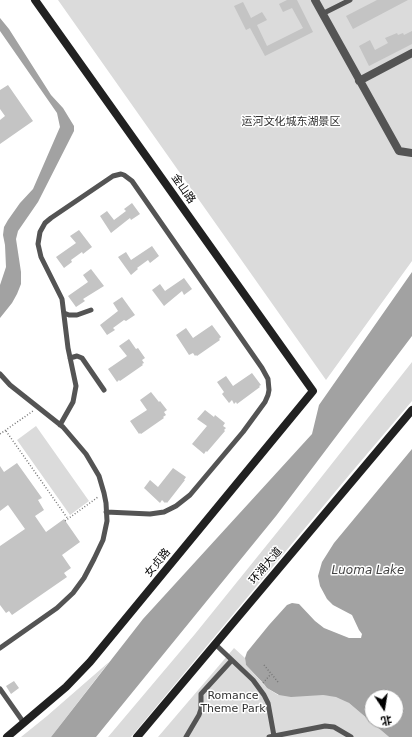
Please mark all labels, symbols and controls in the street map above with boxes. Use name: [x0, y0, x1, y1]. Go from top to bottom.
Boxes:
park label: 运河文化城东湖景区: [242, 115, 340, 129]
street label: 金山路: [168, 172, 198, 206]
street label: 环湖大道: [247, 545, 285, 587]
street label: 女贞路: [142, 546, 174, 580]
water label: Luoma Lake: [332, 564, 404, 578]
park label: Romance Theme Park: [200, 689, 266, 715]
north arrow: [364, 689, 404, 729]
text: 北: [380, 713, 393, 728]

